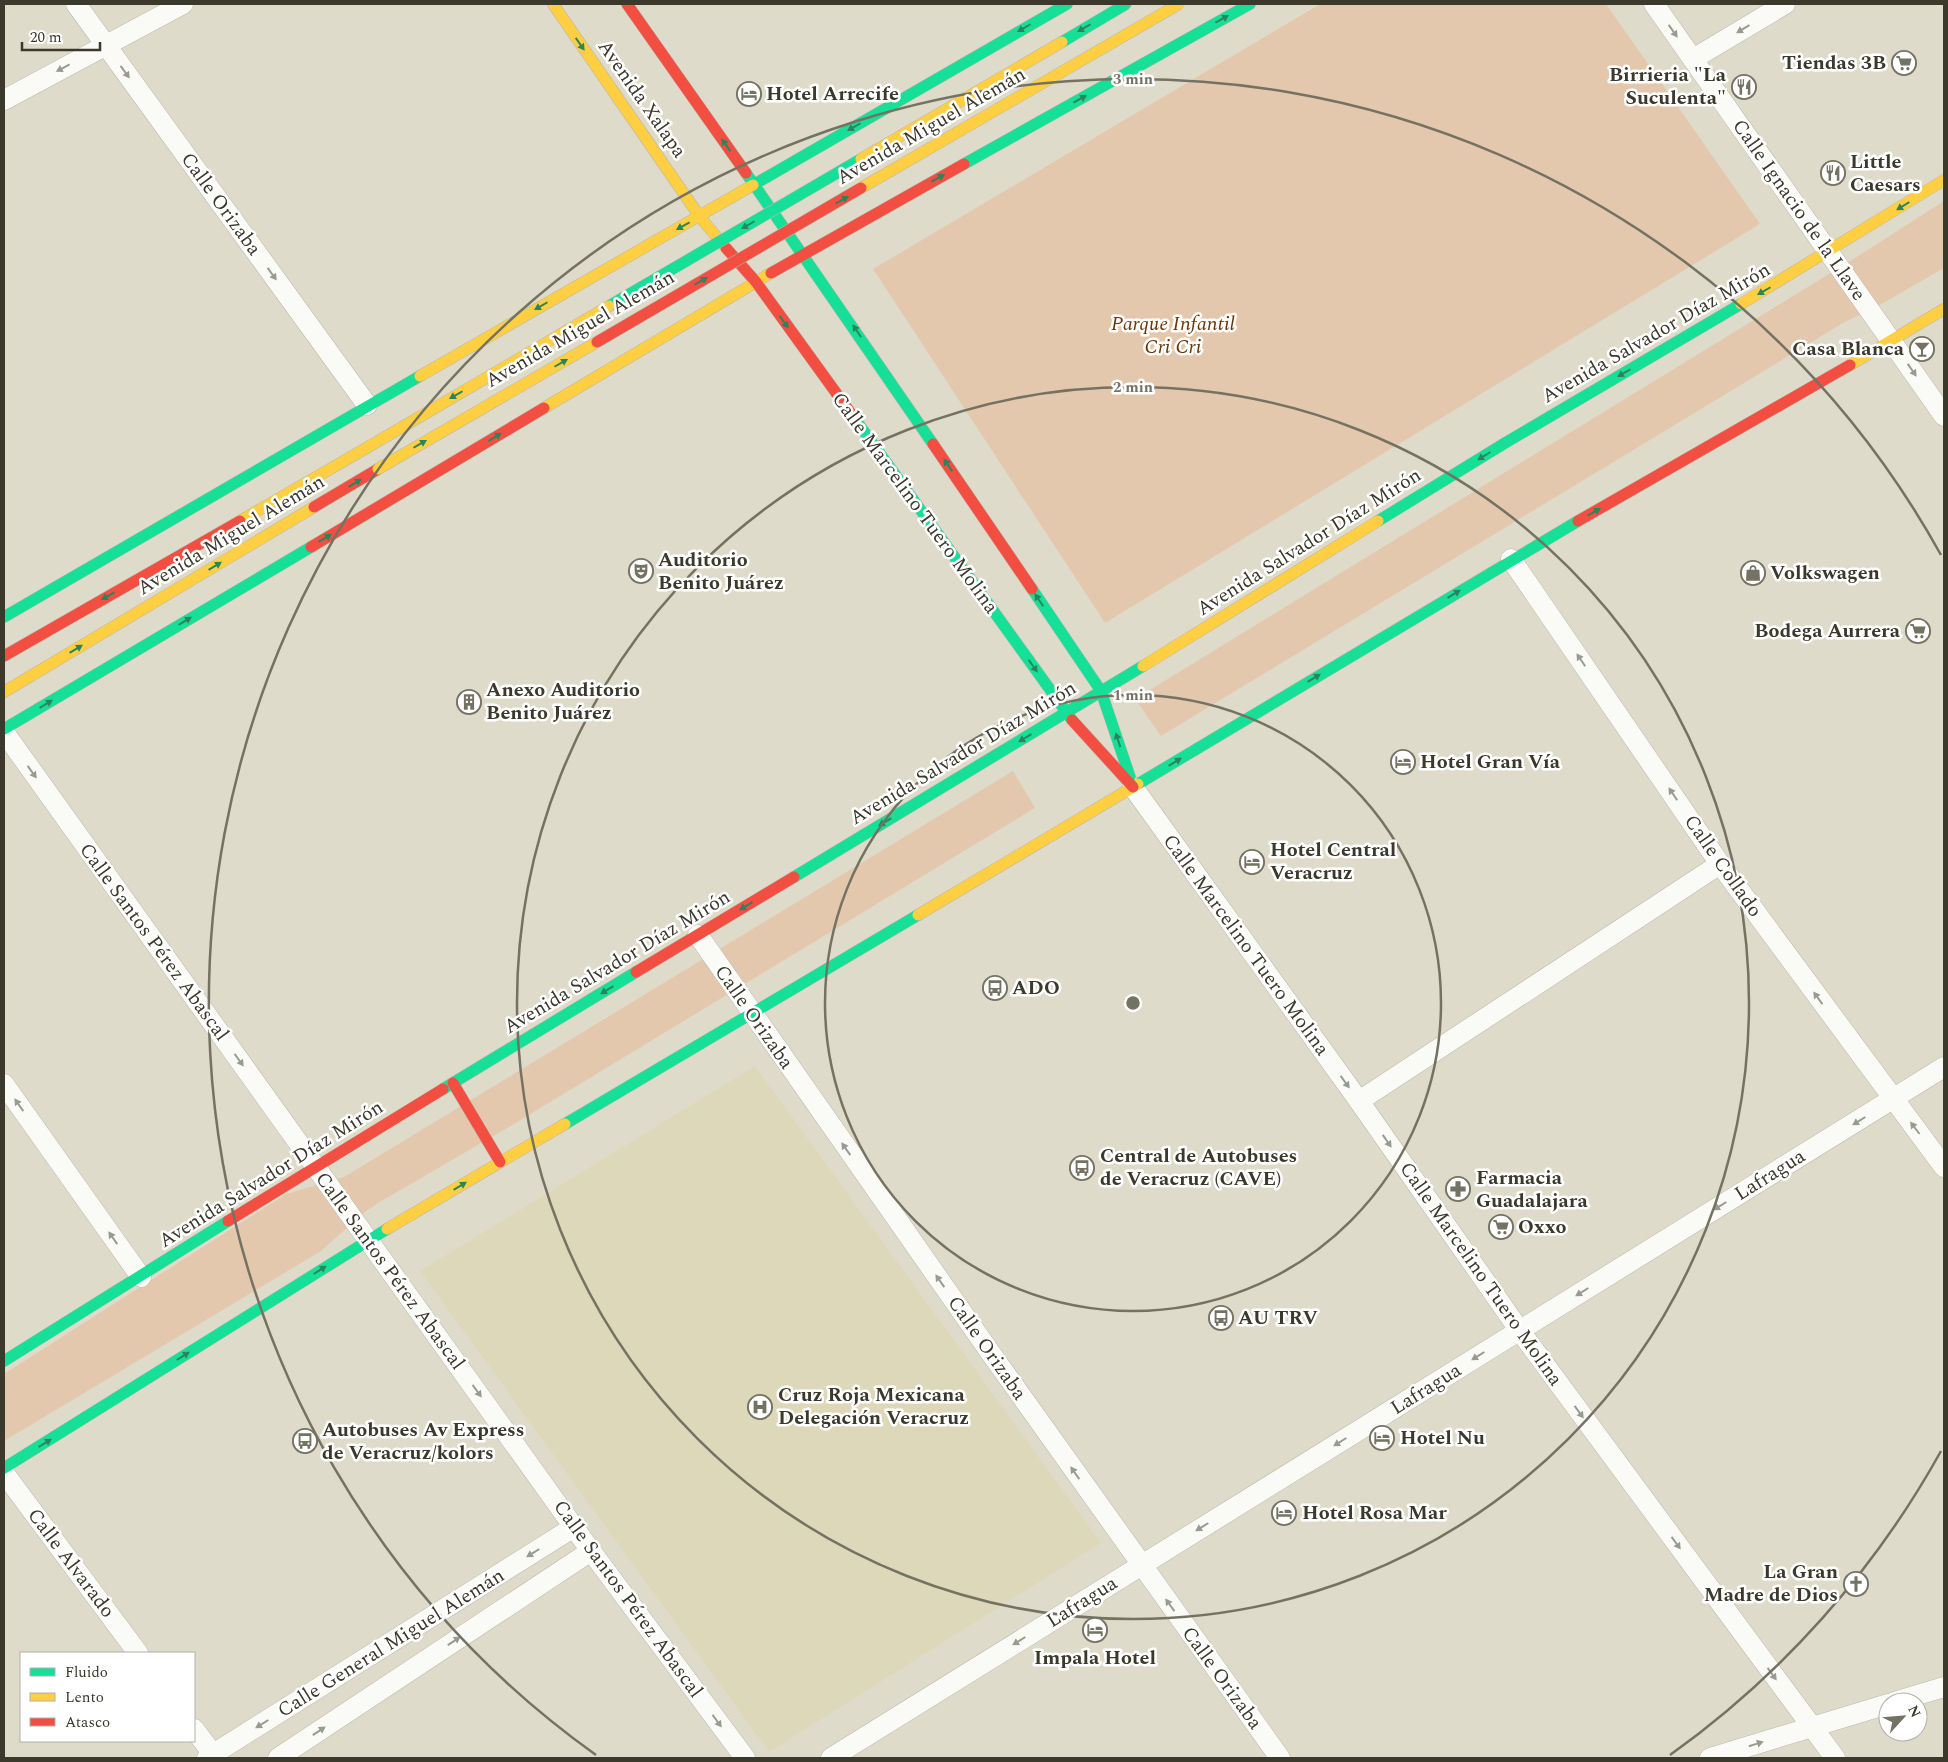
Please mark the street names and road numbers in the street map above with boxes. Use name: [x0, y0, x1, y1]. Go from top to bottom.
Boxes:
street label: Avenida Xalapa: [590, 34, 694, 164]
street label: Avenida Miguel Alemán: [831, 59, 1031, 193]
street label: Calle Ignacio de la Llave: [1725, 113, 1873, 307]
street label: Calle Orizaba: [173, 146, 269, 262]
street label: Avenida Salvador Díaz Mirón: [1536, 255, 1776, 411]
street label: Avenida Miguel Alemán: [480, 262, 680, 396]
street label: Calle Marcelino Tuero Molina: [824, 386, 1006, 620]
street label: Avenida Salvador Díaz Mirón: [1191, 460, 1427, 624]
street label: Avenida Miguel Alemán: [131, 467, 331, 603]
street label: Avenida Salvador Díaz Mirón: [844, 673, 1082, 833]
street label: Calle Collado: [1676, 808, 1770, 924]
street label: Calle Marcelino Tuero Molina: [1155, 828, 1337, 1062]
street label: Calle Santos Pérez Abascal: [72, 837, 236, 1047]
street label: Avenida Salvador Díaz Mirón: [498, 882, 736, 1042]
street label: Calle Orizaba: [707, 959, 801, 1075]
street label: Avenida Salvador Díaz Mirón: [153, 1092, 389, 1256]
street label: Lafragua: [1729, 1141, 1812, 1209]
street label: Calle Marcelino Tuero Molina: [1392, 1156, 1570, 1392]
street label: Calle Santos Pérez Abascal: [308, 1166, 472, 1376]
street label: Calle Orizaba: [940, 1290, 1034, 1406]
street label: Lafragua: [1385, 1355, 1468, 1423]
street label: Calle Santos Pérez Abascal: [546, 1494, 710, 1704]
street label: Calle Alvarado: [20, 1502, 122, 1624]
street label: Calle General Miguel Alemán: [272, 1561, 510, 1725]
street label: Lafragua: [1041, 1568, 1124, 1636]
street label: Calle Orizaba: [1174, 1620, 1270, 1736]

